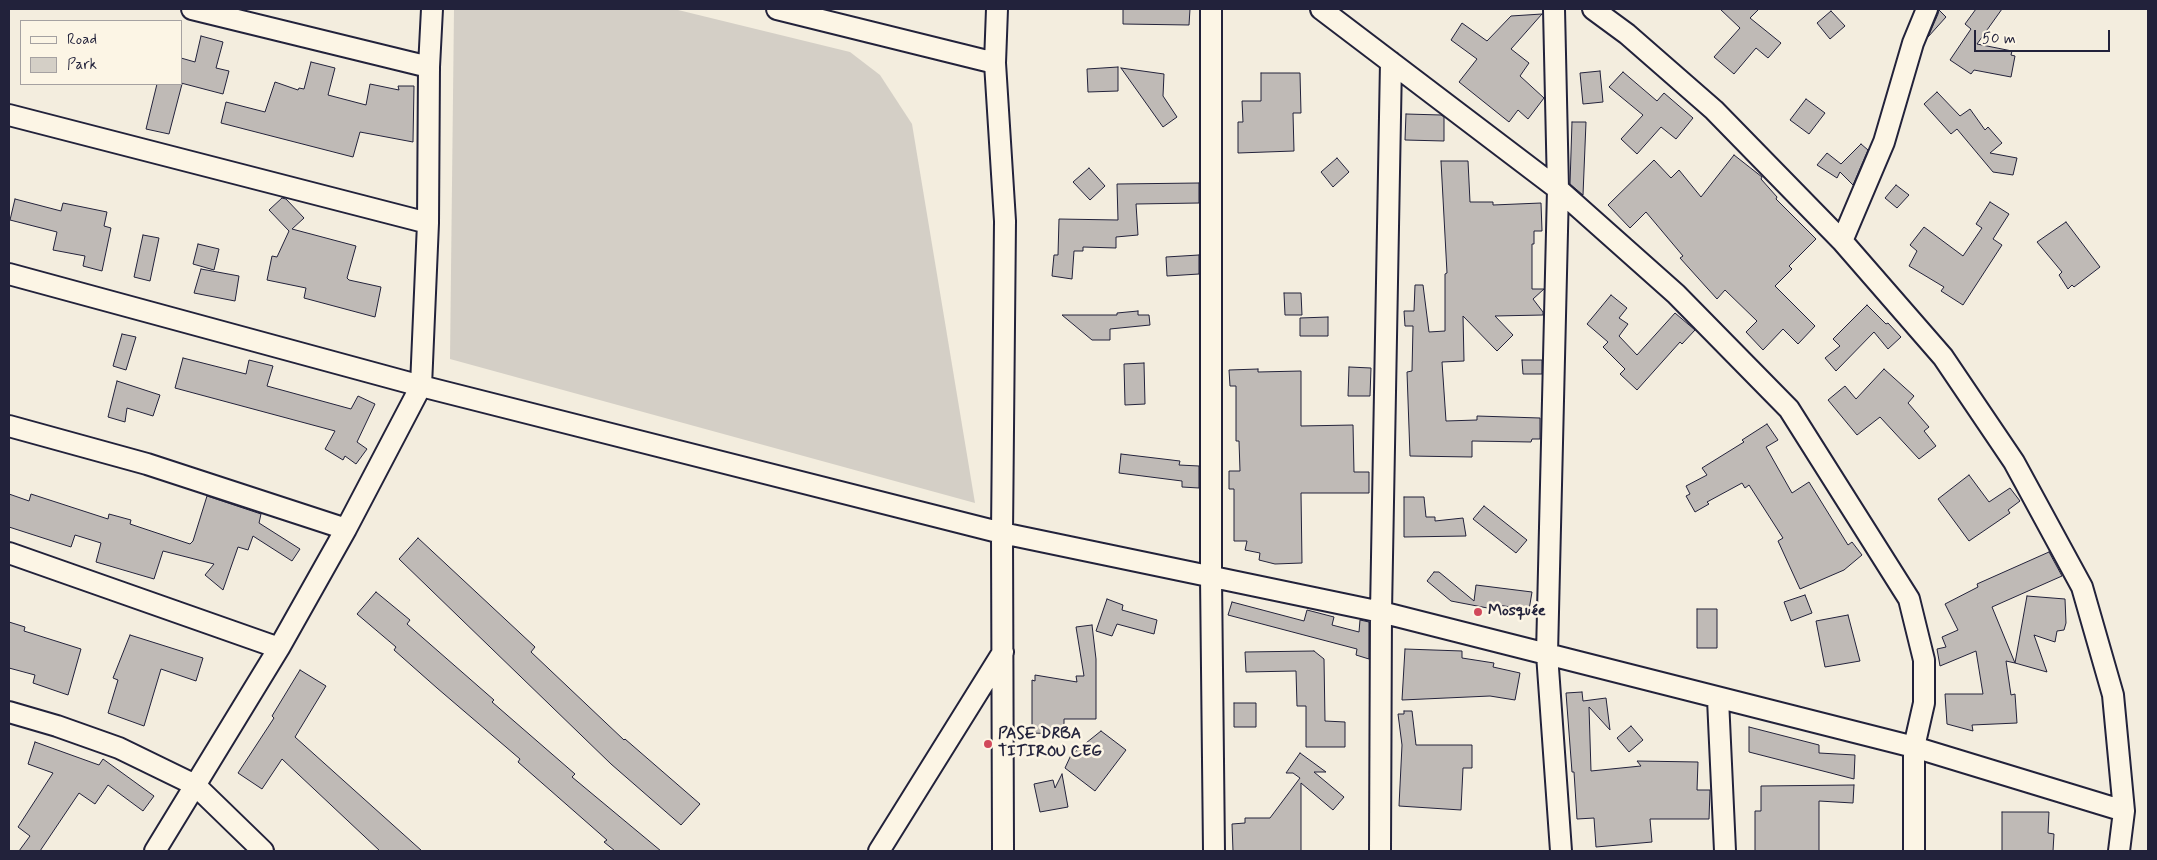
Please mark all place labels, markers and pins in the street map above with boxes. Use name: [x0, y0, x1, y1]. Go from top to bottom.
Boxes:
place label: Mosquée: [1488, 602, 1546, 622]
marker: Mosquée: [1472, 606, 1484, 618]
place label: PASE DRBA TITIROU CEG: [998, 725, 1102, 763]
marker: PASE DRBA TITIROU CEG: [982, 738, 994, 750]

